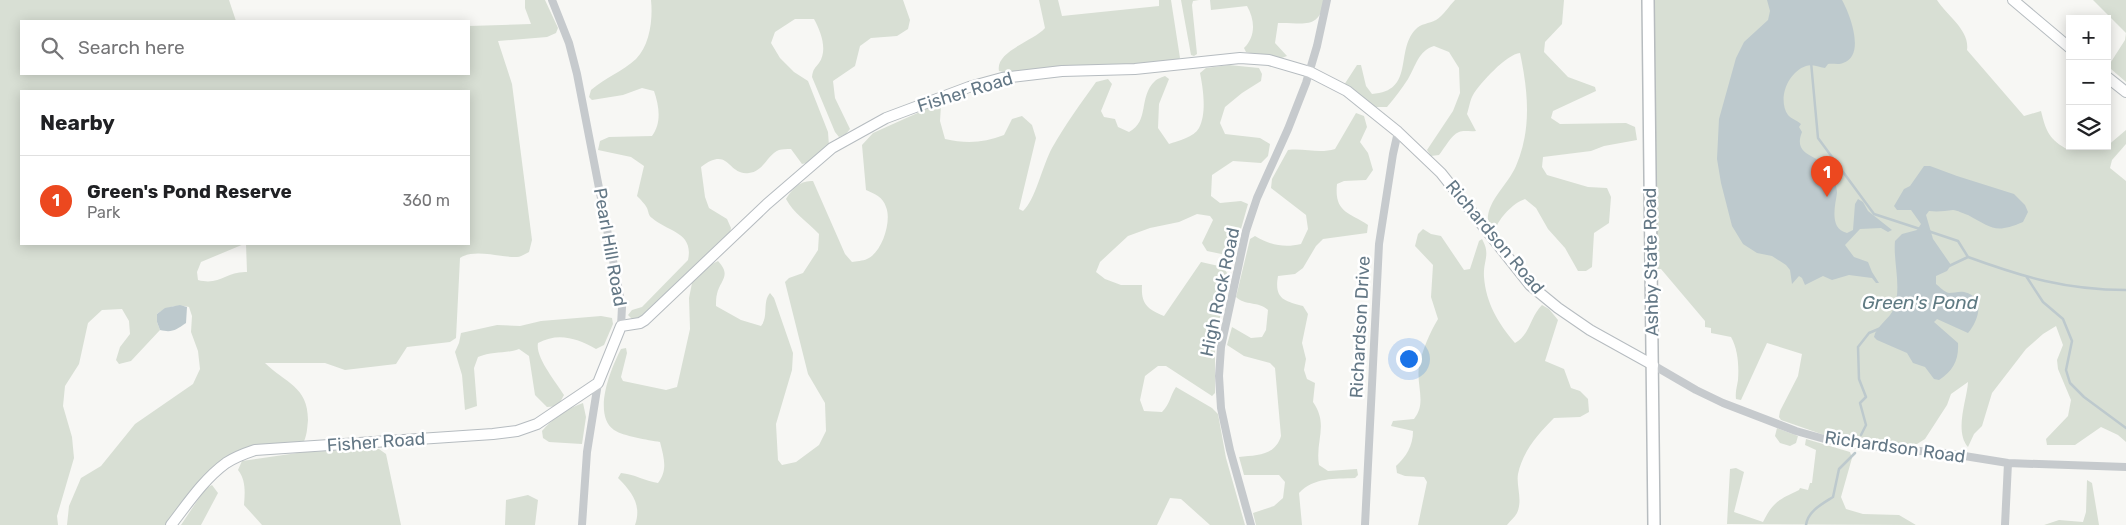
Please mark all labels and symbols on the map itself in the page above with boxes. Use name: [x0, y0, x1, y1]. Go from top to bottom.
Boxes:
street label: Fisher Road: [915, 67, 1015, 117]
pin: 1: [1811, 156, 1843, 197]
street label: Richardson Road: [1441, 176, 1549, 298]
street label: Pearl Hill Road: [589, 186, 631, 308]
street label: Ashby State Road: [1639, 187, 1663, 337]
street label: High Rock Road: [1196, 225, 1244, 359]
street label: Richardson Drive: [1345, 255, 1375, 399]
water label: Green's Pond: [1862, 291, 1979, 314]
your location: [1396, 346, 1422, 372]
street label: Richardson Road: [1823, 426, 1967, 468]
street label: Fisher Road: [326, 428, 426, 456]

